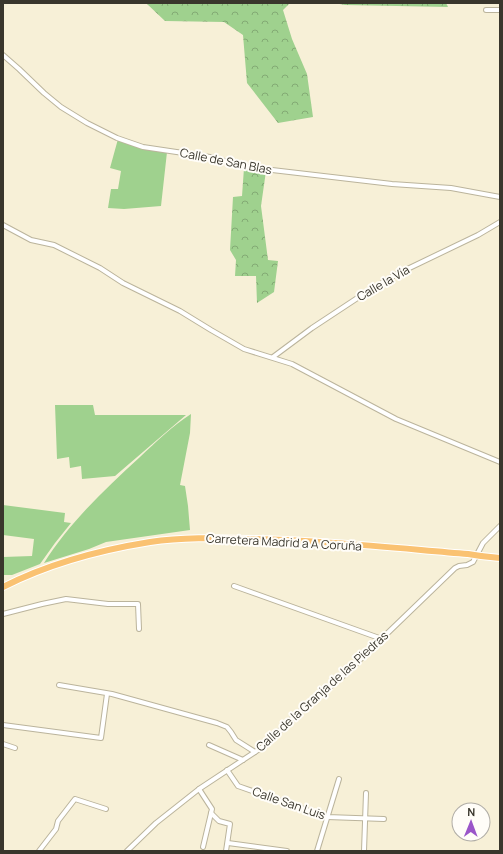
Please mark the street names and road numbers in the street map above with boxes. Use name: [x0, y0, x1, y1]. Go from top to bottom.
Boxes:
street label: Calle de San Blas: [178, 144, 274, 178]
street label: Calle la Vía: [353, 261, 413, 305]
street label: Carretera Madrid a A Coruña: [206, 529, 362, 555]
street label: Calle de la Granja de las Piedras: [252, 627, 392, 755]
street label: Calle San Luis: [250, 783, 328, 823]

